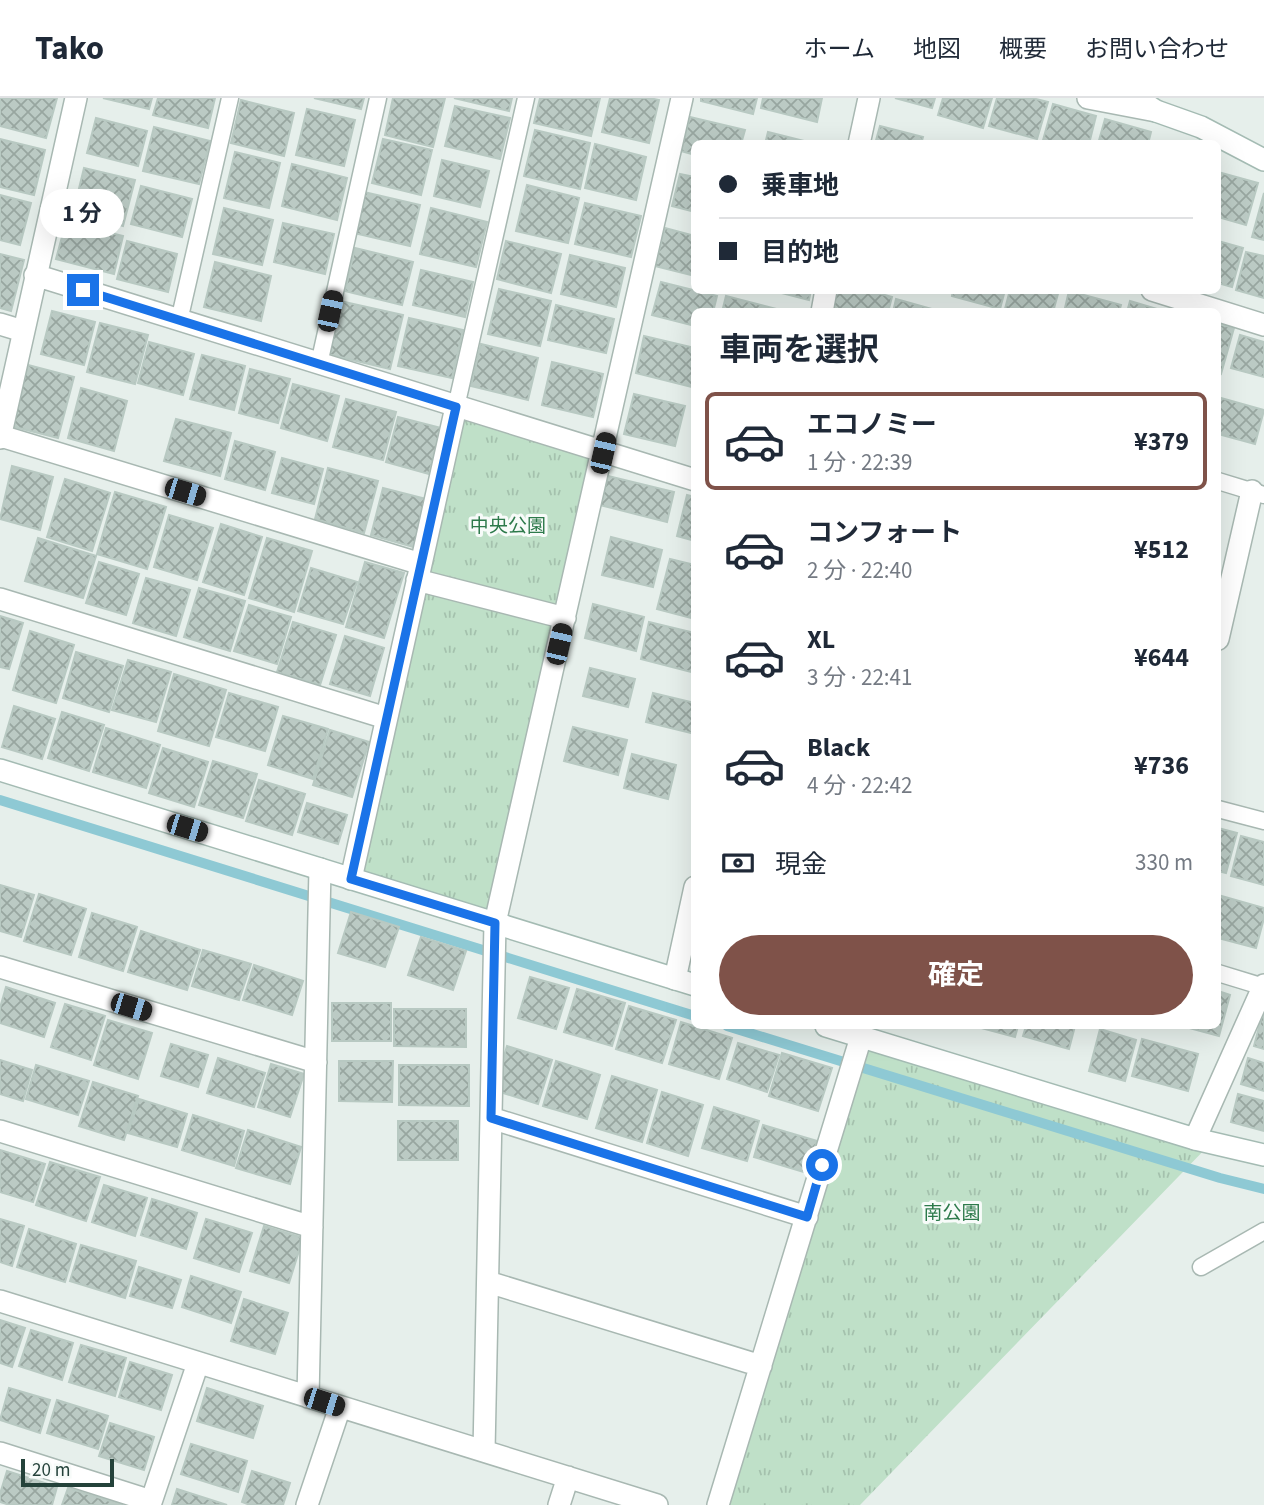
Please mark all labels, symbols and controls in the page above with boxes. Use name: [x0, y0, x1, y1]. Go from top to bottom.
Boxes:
text: Tako: [35, 25, 104, 72]
text: ホーム: [804, 32, 875, 67]
text: 地図: [913, 32, 961, 67]
text: 概要: [999, 32, 1047, 67]
text: お問い合わせ: [1085, 32, 1229, 67]
text: 乗車地: [761, 167, 839, 204]
callout: 1 分: [41, 188, 125, 238]
text: 1 分: [62, 197, 102, 230]
text: 目的地: [761, 234, 839, 271]
route end: [67, 274, 99, 306]
car: [316, 288, 345, 334]
text: 車両を選択: [719, 327, 879, 373]
text: エコノミー: [807, 406, 937, 443]
icon: car: [723, 410, 786, 473]
text: ¥379: [1134, 423, 1189, 460]
car: [589, 430, 618, 476]
text: 1 分 · 22:39: [807, 446, 912, 479]
car: [162, 476, 209, 508]
park label: 中央公園: [470, 513, 546, 540]
text: コンフォート: [807, 514, 962, 551]
icon: car: [723, 518, 786, 581]
text: ¥512: [1134, 531, 1189, 568]
text: 2 分 · 22:40: [807, 554, 912, 587]
car: [545, 621, 574, 667]
text: XL: [807, 621, 835, 658]
icon: car: [723, 626, 786, 689]
text: ¥644: [1134, 639, 1189, 676]
text: 3 分 · 22:41: [807, 661, 912, 694]
text: Black: [807, 729, 870, 766]
icon: car: [723, 734, 786, 797]
text: ¥736: [1134, 747, 1189, 784]
text: 4 分 · 22:42: [807, 769, 912, 802]
car: [164, 812, 211, 844]
icon: cash: [719, 844, 757, 882]
text: 現金: [775, 846, 827, 883]
text: 330 m: [1135, 846, 1193, 879]
button: 確定: [719, 935, 1193, 1015]
car: [108, 991, 155, 1023]
route start: [806, 1149, 838, 1181]
park label: 南公園: [923, 1200, 981, 1227]
car: [301, 1386, 348, 1418]
scale bar: [21, 1456, 114, 1488]
text: 20 m: [32, 1457, 70, 1484]

